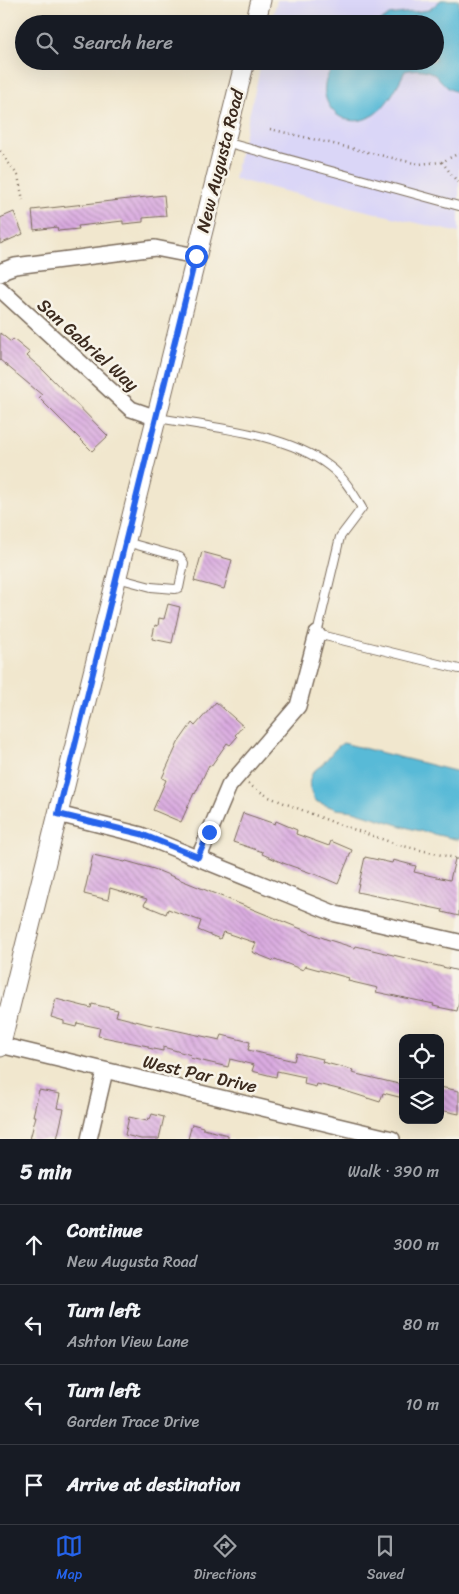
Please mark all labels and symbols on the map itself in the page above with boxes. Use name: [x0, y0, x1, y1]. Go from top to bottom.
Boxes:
street label: New Augusta Road: [187, 85, 254, 236]
route start: [185, 245, 208, 268]
street label: San Gabriel Way: [30, 290, 147, 400]
route end: [198, 821, 221, 844]
street label: West Par Drive: [140, 1045, 260, 1103]

